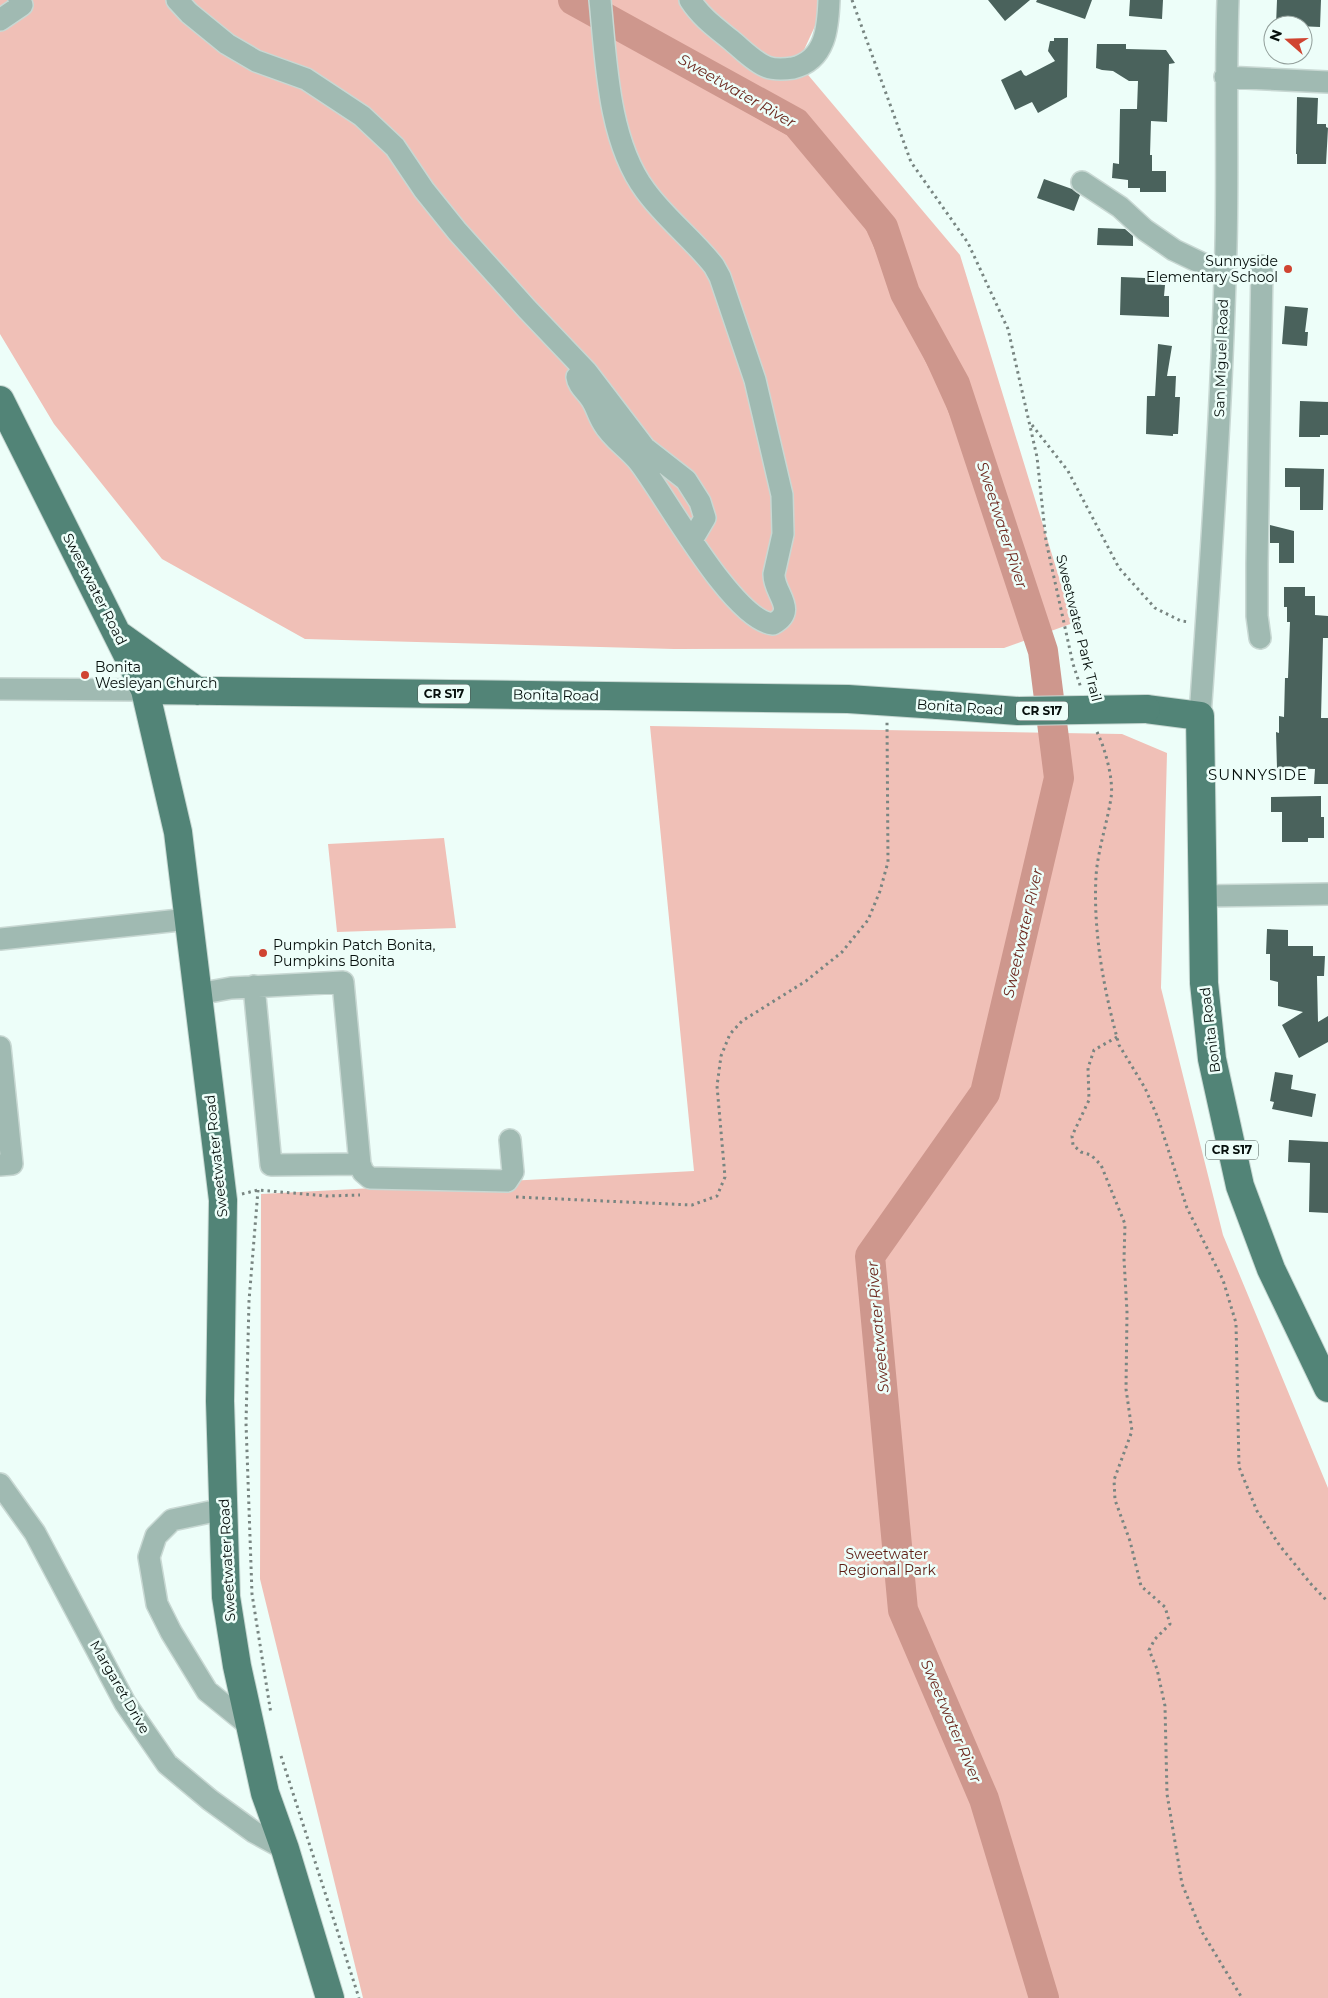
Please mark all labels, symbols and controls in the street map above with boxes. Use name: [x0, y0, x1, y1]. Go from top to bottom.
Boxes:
north arrow: [1263, 15, 1313, 65]
text: N: [1265, 27, 1286, 44]
water label: Sweetwater River: [675, 49, 800, 132]
place label: Sunnyside Elementary School: [1146, 252, 1278, 286]
marker: Sunnyside Elementary School: [1282, 263, 1294, 275]
street label: San Miguel Road: [1210, 298, 1232, 418]
water label: Sweetwater River: [973, 459, 1032, 591]
street label: Sweetwater Road: [59, 530, 131, 648]
street label: Sweetwater Park Trail: [1052, 553, 1106, 703]
place label: Bonita Wesleyan Church: [95, 658, 217, 692]
marker: Bonita Wesleyan Church: [79, 669, 91, 681]
road number: CR S17: [418, 684, 470, 704]
street label: Bonita Road: [513, 685, 599, 705]
street label: Bonita Road: [916, 695, 1004, 719]
road number: CR S17: [1016, 701, 1068, 720]
district label: SUNNYSIDE: [1208, 765, 1308, 784]
water label: Sweetwater River: [998, 866, 1047, 999]
place label: Pumpkin Patch Bonita, Pumpkins Bonita: [273, 936, 436, 970]
marker: Pumpkin Patch Bonita, Pumpkins Bonita: [257, 947, 269, 959]
street label: Bonita Road: [1196, 986, 1224, 1074]
street label: Sweetwater Road: [201, 1094, 231, 1218]
road number: CR S17: [1206, 1140, 1258, 1160]
water label: Sweetwater River: [862, 1260, 893, 1394]
street label: Sweetwater Road: [215, 1498, 239, 1622]
park label: Sweetwater Regional Park: [838, 1545, 937, 1579]
street label: Margaret Drive: [86, 1637, 154, 1737]
water label: Sweetwater River: [917, 1656, 986, 1786]

